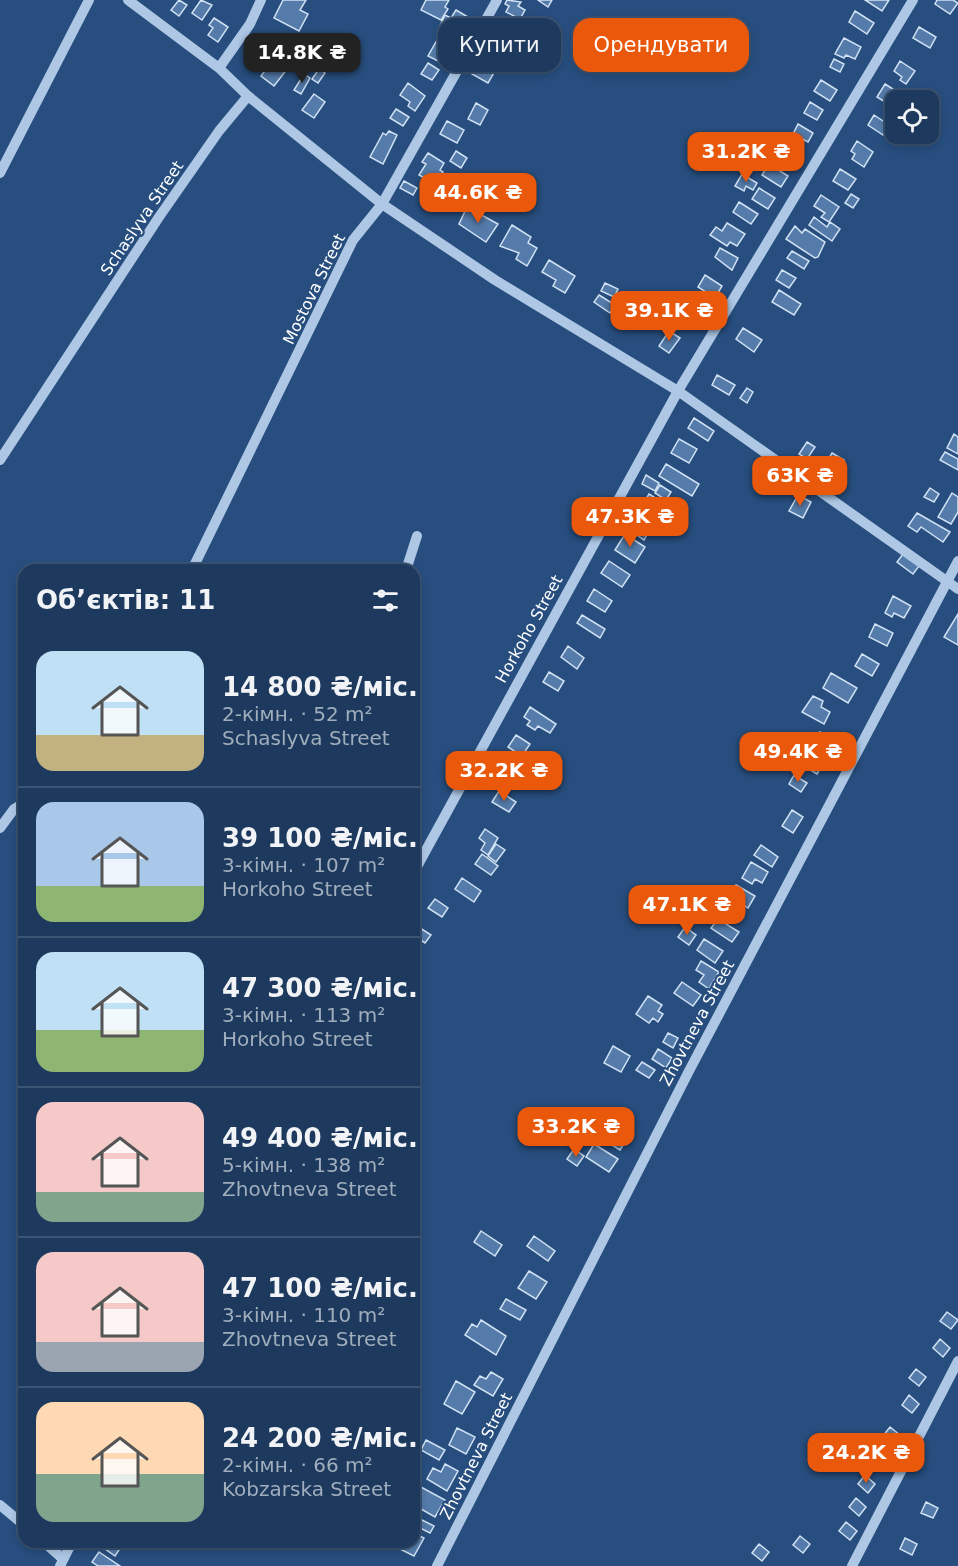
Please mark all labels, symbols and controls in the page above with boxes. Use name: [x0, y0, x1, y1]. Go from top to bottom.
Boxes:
chip: Купити: [438, 18, 561, 72]
chip: Орендувати: [573, 18, 749, 72]
pin: 14.8K ₴: [247, 33, 357, 84]
text: 14.8K ₴: [258, 40, 347, 64]
map controls: [885, 90, 939, 144]
button: locate: [885, 90, 939, 144]
pin: 31.2K ₴: [691, 132, 801, 183]
text: 31.2K ₴: [702, 139, 791, 163]
street label: Schaslyva Street: [97, 157, 187, 279]
pin: 44.6K ₴: [423, 173, 533, 224]
text: 44.6K ₴: [434, 180, 523, 204]
street label: Mostova Street: [279, 230, 349, 348]
pin: 39.1K ₴: [614, 291, 724, 342]
text: 39.1K ₴: [625, 298, 714, 322]
pin: 63K ₴: [758, 456, 842, 507]
text: 63K ₴: [766, 463, 834, 487]
pin: 47.3K ₴: [575, 497, 685, 548]
text: 47.3K ₴: [586, 504, 675, 528]
street label: Horkoho Street: [491, 572, 567, 686]
icon: filters: [369, 584, 402, 617]
text: Об’єктів: 11: [36, 585, 215, 615]
text: 14 800 ₴/міс.: [222, 672, 418, 702]
icon: home: [84, 675, 156, 747]
text: 2-кімн. · 52 m²: [222, 702, 372, 726]
text: Schaslyva Street: [222, 726, 390, 750]
pin: 49.4K ₴: [743, 732, 853, 783]
text: 49.4K ₴: [754, 739, 843, 763]
pin: 32.2K ₴: [449, 751, 559, 802]
text: 32.2K ₴: [460, 758, 549, 782]
text: 39 100 ₴/міс.: [222, 823, 418, 853]
icon: home: [84, 826, 156, 898]
text: 3-кімн. · 107 m²: [222, 853, 385, 877]
text: Horkoho Street: [222, 877, 373, 901]
pin: 47.1K ₴: [632, 885, 742, 936]
text: 47.1K ₴: [643, 892, 732, 916]
street label: Zhovtneva Street: [656, 957, 738, 1089]
text: 47 300 ₴/міс.: [222, 973, 418, 1003]
icon: home: [84, 976, 156, 1048]
text: 3-кімн. · 113 m²: [222, 1003, 385, 1027]
text: Horkoho Street: [222, 1027, 373, 1051]
pin: 33.2K ₴: [521, 1107, 631, 1158]
text: 33.2K ₴: [532, 1114, 621, 1138]
text: 49 400 ₴/міс.: [222, 1123, 418, 1153]
icon: home: [84, 1126, 156, 1198]
text: 5-кімн. · 138 m²: [222, 1153, 385, 1177]
text: Zhovtneva Street: [222, 1177, 397, 1201]
text: 47 100 ₴/міс.: [222, 1273, 418, 1303]
icon: home: [84, 1276, 156, 1348]
text: 3-кімн. · 110 m²: [222, 1303, 385, 1327]
text: Zhovtneva Street: [222, 1327, 397, 1351]
street label: Zhovtneva Street: [436, 1389, 516, 1523]
text: 24 200 ₴/міс.: [222, 1423, 418, 1453]
icon: home: [84, 1426, 156, 1498]
pin: 24.2K ₴: [811, 1433, 921, 1484]
text: 24.2K ₴: [822, 1440, 911, 1464]
text: 2-кімн. · 66 m²: [222, 1453, 372, 1477]
text: Kobzarska Street: [222, 1477, 391, 1501]

